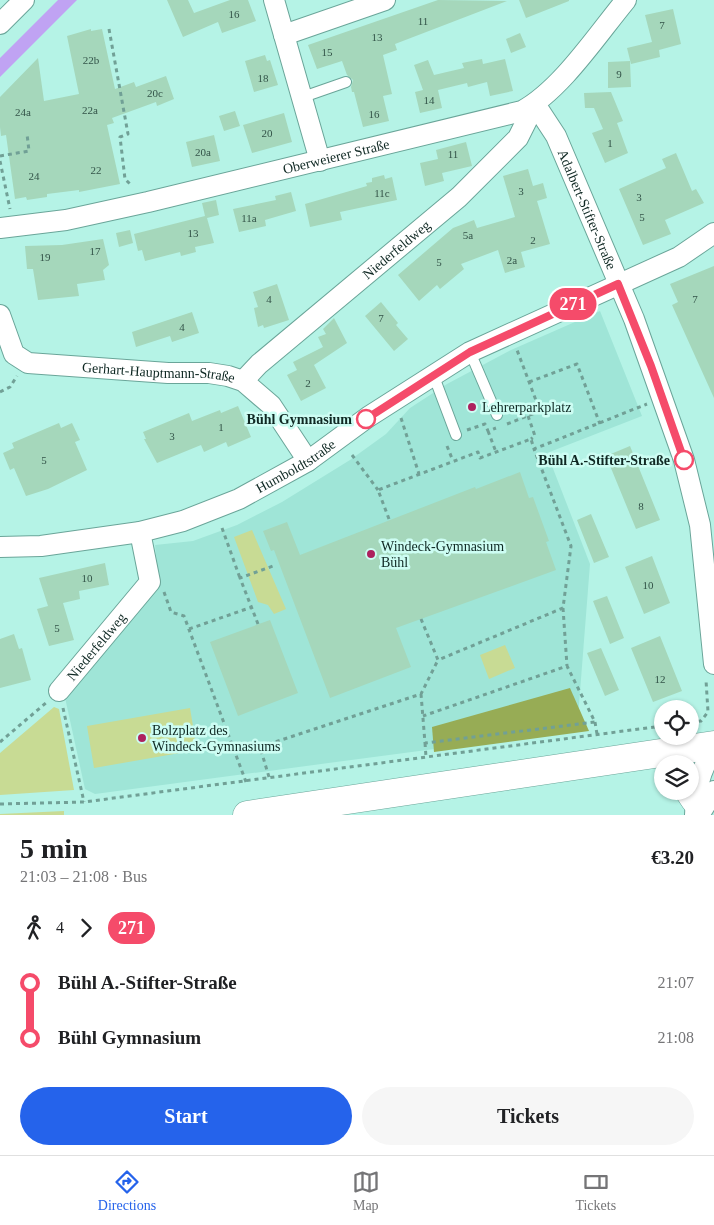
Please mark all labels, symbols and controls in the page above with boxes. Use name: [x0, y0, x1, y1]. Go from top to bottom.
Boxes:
house number: 16: [229, 8, 240, 20]
house number: 11: [418, 15, 428, 27]
house number: 7: [659, 19, 665, 31]
house number: 13: [372, 31, 383, 43]
house number: 15: [322, 46, 333, 58]
house number: 22b: [83, 54, 100, 66]
house number: 9: [616, 68, 622, 80]
house number: 18: [258, 72, 269, 84]
house number: 20c: [147, 87, 163, 99]
house number: 14: [424, 94, 435, 106]
house number: 22a: [82, 104, 98, 116]
house number: 24a: [15, 106, 31, 118]
house number: 16: [369, 108, 380, 120]
house number: 20: [262, 127, 273, 139]
street label: Oberweierer Straße: [281, 137, 391, 177]
house number: 1: [607, 137, 613, 149]
house number: 20a: [195, 146, 211, 158]
street label: Adalbert-Stifter-Straße: [555, 147, 619, 272]
house number: 11: [448, 148, 458, 160]
house number: 22: [91, 164, 102, 176]
house number: 24: [29, 170, 40, 182]
house number: 3: [518, 185, 524, 197]
house number: 11c: [374, 187, 390, 199]
house number: 3: [636, 191, 642, 203]
house number: 5: [639, 211, 645, 223]
house number: 11a: [241, 212, 257, 224]
street label: Niederfeldweg: [360, 217, 433, 282]
house number: 13: [188, 227, 199, 239]
house number: 5a: [463, 229, 473, 241]
house number: 2: [530, 234, 536, 246]
house number: 17: [90, 245, 101, 257]
house number: 19: [40, 251, 51, 263]
house number: 2a: [507, 254, 517, 266]
house number: 5: [436, 256, 442, 268]
line badge: 271: [544, 288, 602, 320]
house number: 4: [266, 293, 272, 305]
house number: 7: [692, 293, 698, 305]
text: 271: [560, 294, 587, 314]
house number: 7: [378, 312, 384, 324]
house number: 4: [179, 321, 185, 333]
street label: Gerhart-Hauptmann-Straße: [82, 360, 237, 386]
house number: 2: [305, 377, 311, 389]
place label: Lehrerparkplatz: [482, 400, 571, 415]
marker: Lehrerparkplatz: [466, 401, 478, 413]
marker: Bühl Gymnasium: [356, 409, 376, 429]
place label: Bühl Gymnasium: [247, 412, 352, 427]
house number: 1: [218, 421, 224, 433]
house number: 3: [169, 430, 175, 442]
street label: Humboldtstraße: [253, 437, 338, 496]
marker: Bühl A.-Stifter-Straße: [674, 450, 694, 470]
place label: Bühl A.-Stifter-Straße: [538, 453, 670, 468]
house number: 5: [41, 454, 47, 466]
house number: 8: [638, 500, 644, 512]
place label: Windeck-Gymnasium Bühl: [381, 539, 504, 570]
marker: Windeck-Gymnasium Bühl: [365, 548, 377, 560]
house number: 10: [82, 572, 93, 584]
house number: 10: [643, 579, 654, 591]
street label: Niederfeldweg: [64, 610, 129, 684]
house number: 5: [54, 622, 60, 634]
house number: 12: [655, 673, 666, 685]
map controls: [654, 700, 699, 800]
button: locate: [654, 700, 699, 745]
place label: Bolzplatz des Windeck-Gymnasiums: [152, 723, 281, 754]
marker: Bolzplatz des Windeck-Gymnasiums: [136, 732, 148, 744]
button: layers: [654, 755, 699, 800]
text: 5 min: [20, 833, 88, 864]
text: €3.20: [651, 847, 694, 868]
text: 21:03 – 21:08 · Bus: [20, 868, 147, 885]
icon: walk: [20, 914, 48, 942]
icon: forward: [72, 914, 100, 942]
text: 271: [118, 918, 145, 938]
text: 4: [56, 919, 64, 936]
text: Bühl A.-Stifter-Straße: [58, 972, 237, 993]
text: 21:07: [658, 974, 694, 991]
text: Bühl Gymnasium: [58, 1027, 201, 1048]
text: 21:08: [658, 1029, 694, 1046]
button: Start: [20, 1087, 352, 1145]
button: Tickets: [362, 1087, 694, 1145]
tab: Directions: [98, 1168, 156, 1214]
tab: Map: [352, 1168, 380, 1214]
tab: Tickets: [575, 1168, 616, 1214]

